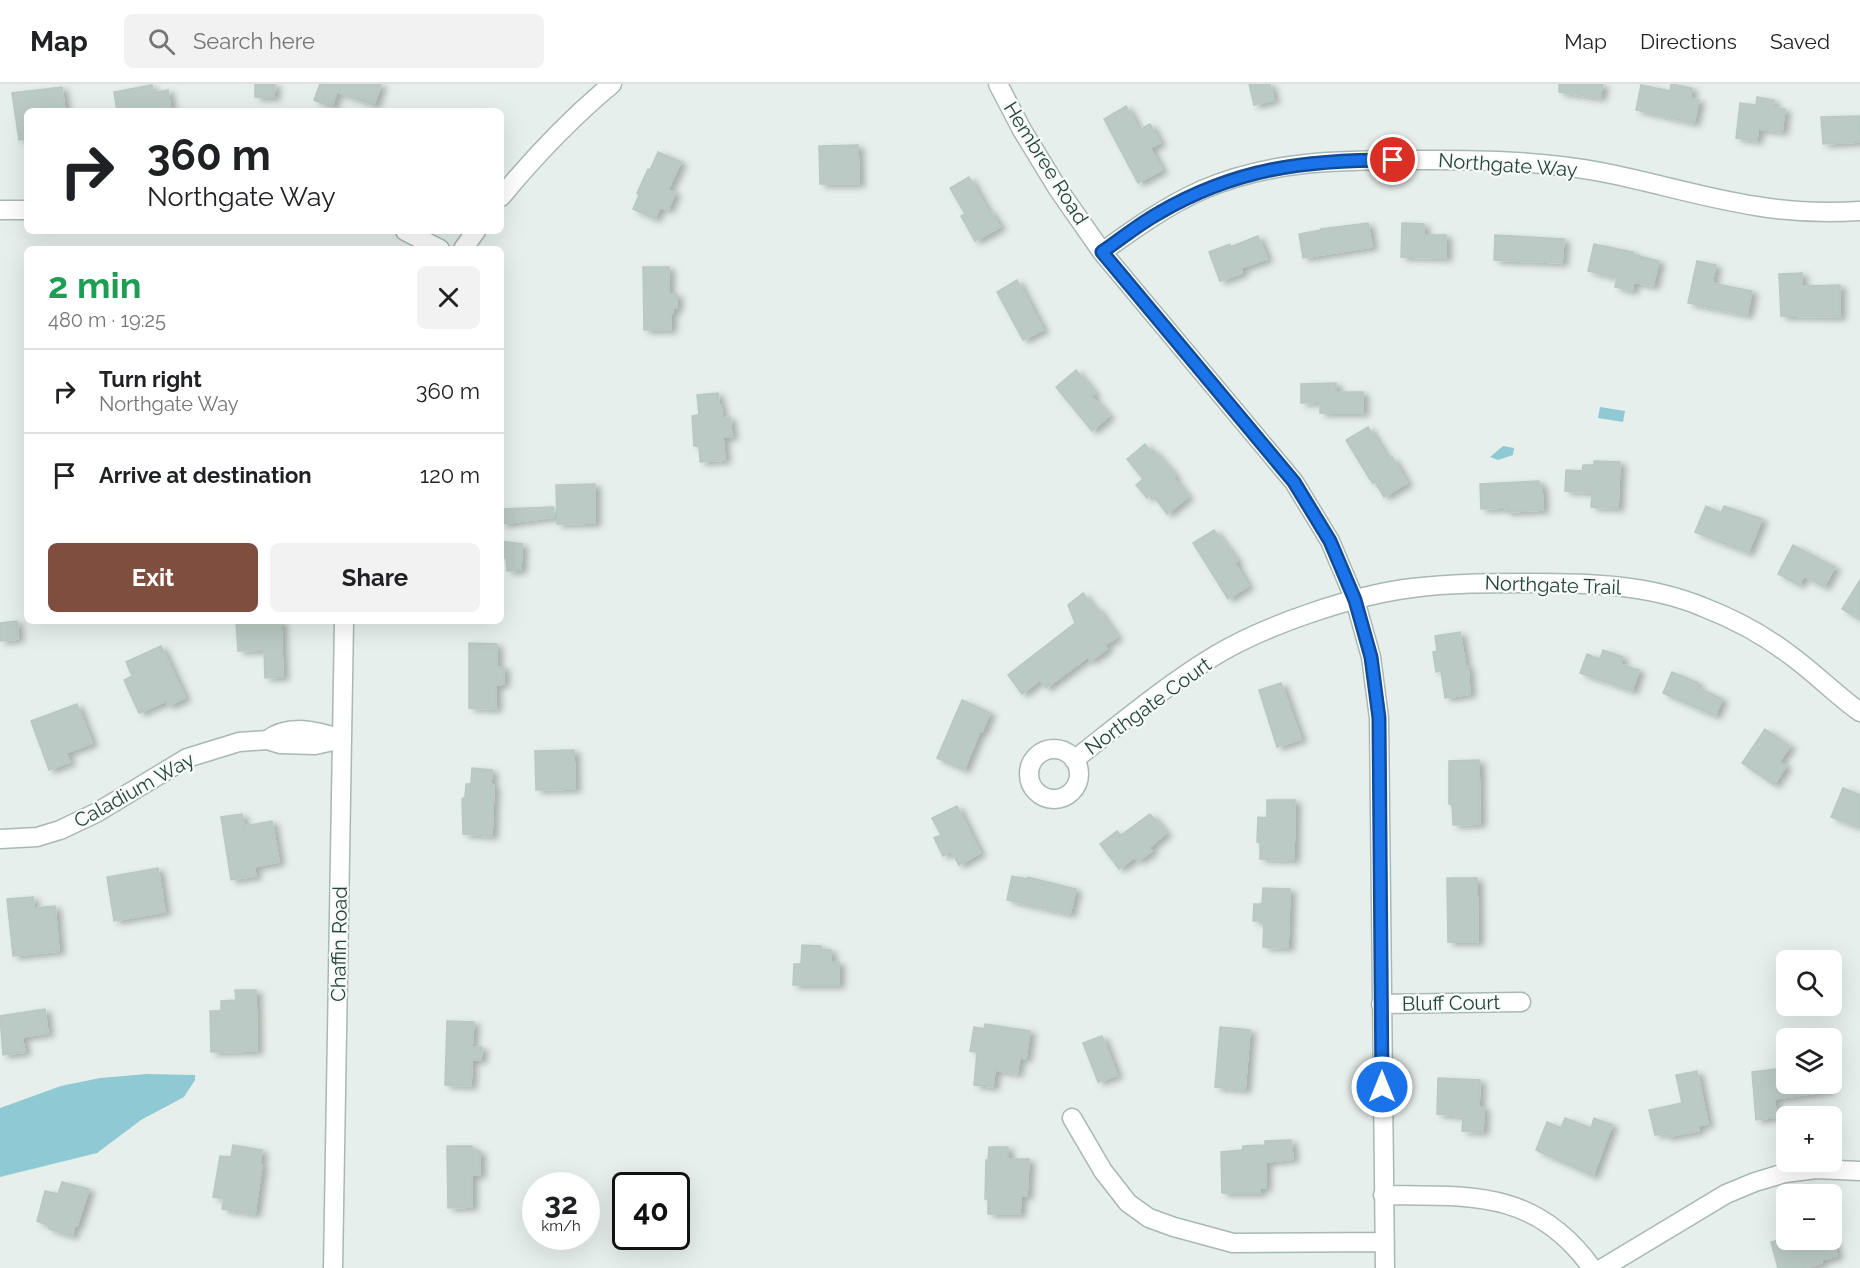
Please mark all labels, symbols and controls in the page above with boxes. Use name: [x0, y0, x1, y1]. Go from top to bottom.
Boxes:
search box: [124, 14, 544, 68]
text: Map: [30, 25, 88, 58]
icon: search: [145, 25, 178, 58]
text: Search here: [193, 28, 315, 54]
text: Map: [1564, 29, 1607, 54]
text: Directions: [1640, 29, 1737, 54]
text: Saved: [1770, 29, 1830, 54]
street label: Hembree Road: [999, 97, 1093, 229]
text: 360 m: [147, 131, 271, 180]
icon: right: [48, 132, 126, 210]
pin: [1367, 134, 1418, 185]
icon: arrive: [1376, 143, 1409, 176]
street label: Northgate Way: [1437, 148, 1579, 182]
text: Northgate Way: [147, 181, 336, 212]
text: 2 min: [48, 264, 141, 306]
button: close: [417, 266, 480, 329]
text: 480 m · 19:25: [48, 308, 166, 332]
text: Turn right: [99, 366, 202, 392]
icon: right: [48, 375, 81, 408]
text: 360 m: [416, 378, 480, 404]
text: Northgate Way: [99, 392, 239, 416]
icon: arrive: [48, 459, 81, 492]
text: Arrive at destination: [99, 462, 312, 488]
text: 120 m: [420, 462, 480, 488]
button: Exit: [48, 543, 258, 612]
button: Share: [270, 543, 480, 612]
street label: Northgate Trail: [1484, 571, 1622, 599]
street label: Northgate Court: [1080, 652, 1216, 760]
street label: Caladium Way: [70, 747, 198, 833]
street label: Chaffin Road: [326, 886, 352, 1002]
map controls: [1776, 950, 1842, 1250]
button: search: [1776, 950, 1842, 1016]
street label: Bluff Court: [1402, 990, 1501, 1016]
button: layers: [1776, 1028, 1842, 1094]
position arrow: [1350, 1055, 1414, 1119]
button: +: [1776, 1106, 1842, 1172]
speed limit sign: 40: [612, 1172, 690, 1250]
button: −: [1776, 1184, 1842, 1250]
text: 32: [544, 1186, 578, 1221]
text: km/h: [541, 1217, 581, 1235]

